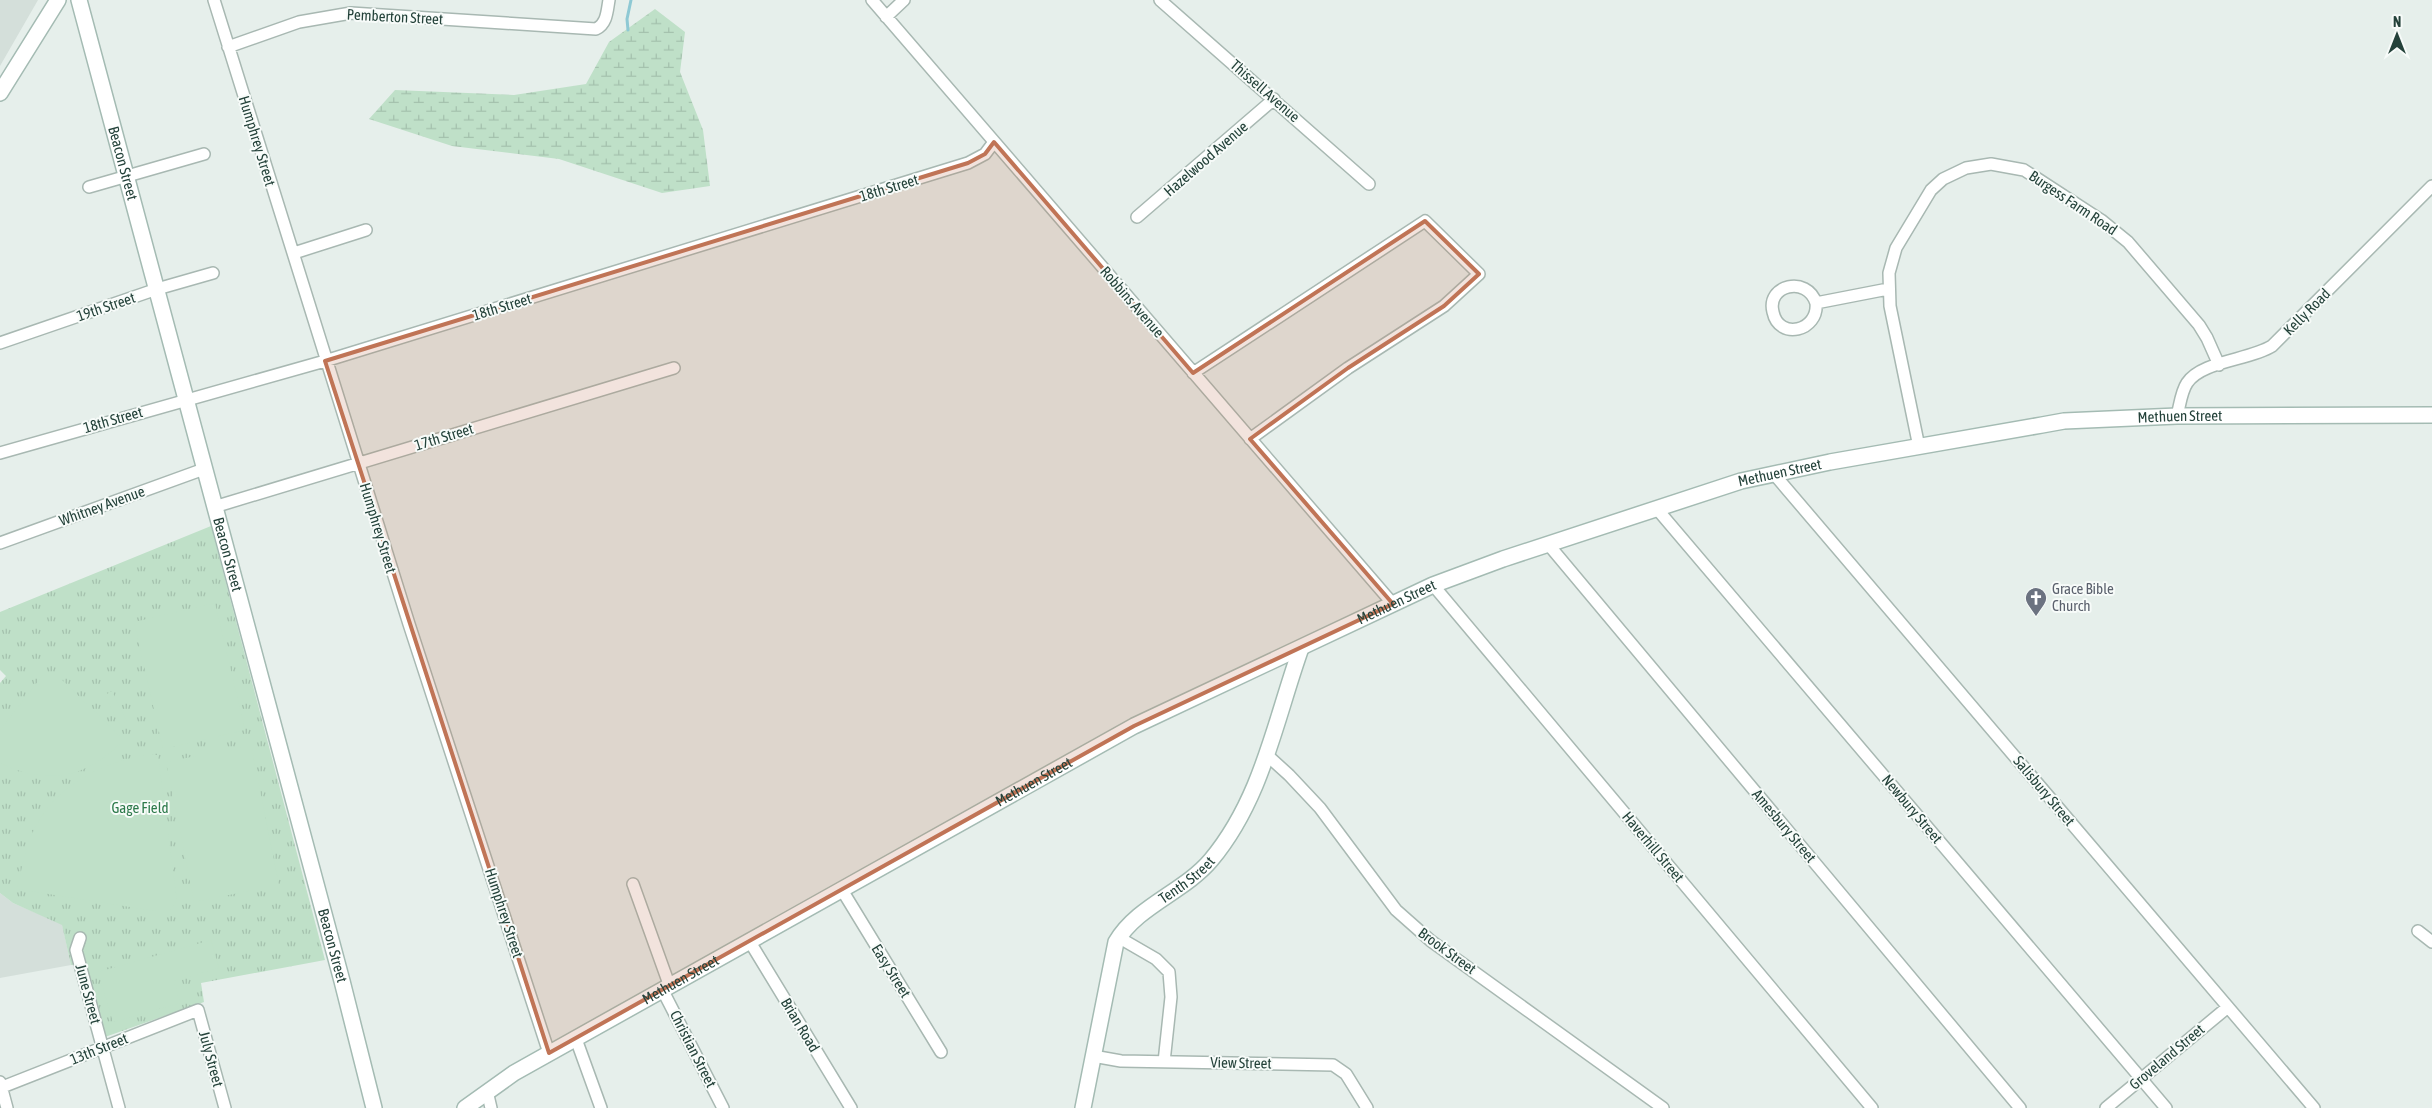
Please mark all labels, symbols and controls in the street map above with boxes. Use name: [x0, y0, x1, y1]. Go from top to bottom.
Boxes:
street label: Pemberton Street: [346, 5, 444, 28]
north arrow: [2372, 10, 2422, 60]
text: N: [2393, 14, 2401, 30]
street label: Thissell Avenue: [1227, 56, 1303, 125]
street label: Humphrey Street: [236, 94, 279, 188]
street label: Hazelwood Avenue: [1160, 118, 1251, 200]
street label: Beacon Street: [105, 124, 141, 202]
street label: Burgess Farm Road: [2026, 167, 2121, 238]
street label: 18th Street: [857, 171, 920, 205]
street label: Robbins Avenue: [1097, 263, 1168, 341]
street label: Kelly Road: [2280, 285, 2333, 338]
street label: 19th Street: [74, 289, 137, 324]
street label: 18th Street: [470, 290, 533, 324]
street label: 18th Street: [81, 403, 144, 436]
street label: Methuen Street: [2137, 407, 2222, 426]
street label: 17th Street: [412, 420, 475, 454]
street label: Methuen Street: [1736, 455, 1823, 489]
street label: Humphrey Street: [357, 481, 400, 575]
street label: Whitney Avenue: [57, 482, 147, 529]
street label: Beacon Street: [210, 515, 246, 593]
street label: Methuen Street: [1354, 576, 1438, 628]
place label: Grace Bible Church: [2052, 580, 2114, 614]
church icon: Grace Bible Church: [2024, 586, 2048, 617]
street label: Salisbury Street: [2010, 752, 2079, 829]
street label: Methuen Street: [992, 753, 1075, 810]
street label: Newbury Street: [1879, 771, 1946, 846]
street label: Amesbury Street: [1749, 786, 1820, 866]
park label: Gage Field: [111, 799, 169, 816]
street label: Haverhill Street: [1619, 808, 1688, 885]
street label: Tenth Street: [1155, 853, 1218, 907]
street label: Humphrey Street: [482, 866, 527, 960]
street label: Beacon Street: [315, 907, 351, 984]
street label: Brook Street: [1415, 924, 1479, 977]
street label: Easy Street: [868, 941, 914, 1001]
street label: Methuen Street: [639, 951, 721, 1008]
street label: June Street: [72, 962, 105, 1026]
street label: Brian Road: [778, 995, 823, 1055]
street label: Christian Street: [667, 1007, 720, 1090]
street label: Groveland Street: [2126, 1020, 2208, 1093]
street label: 13th Street: [68, 1029, 130, 1068]
street label: July Street: [196, 1029, 227, 1089]
street label: View Street: [1210, 1053, 1272, 1072]

